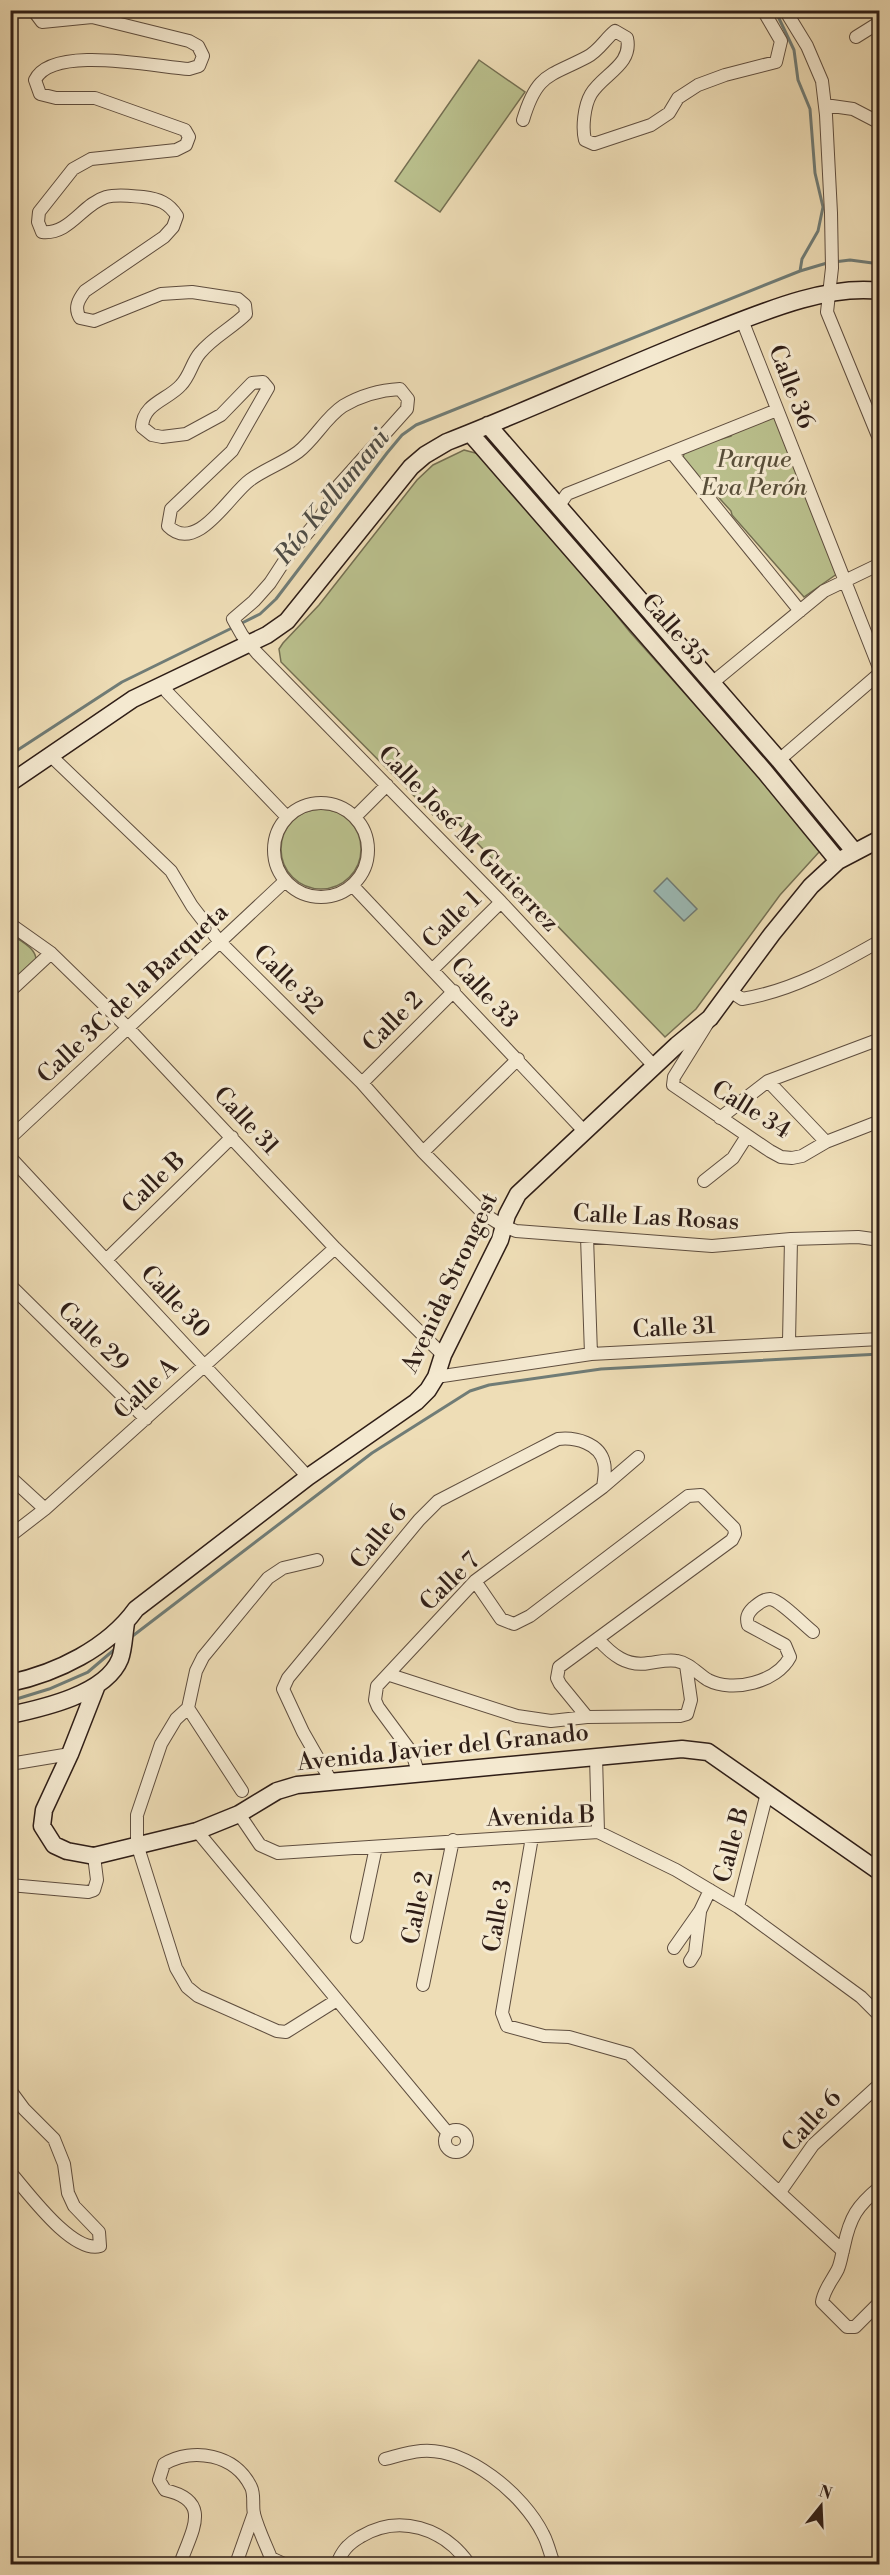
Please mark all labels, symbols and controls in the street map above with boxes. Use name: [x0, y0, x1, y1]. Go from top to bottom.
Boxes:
street label: Calle 36: [761, 341, 821, 433]
water label: Río Kellumani: [267, 422, 397, 572]
park label: Parque Eva Perón: [700, 445, 808, 503]
street label: Calle 35: [634, 588, 714, 672]
street label: Calle José M. Gutierrez: [371, 740, 565, 938]
street label: Calle 1: [416, 884, 488, 955]
street label: Calle 3C de la Barqueta: [31, 897, 235, 1090]
street label: Calle 32: [247, 939, 329, 1021]
street label: Calle 33: [444, 951, 524, 1035]
street label: Calle 2: [356, 985, 430, 1059]
street label: Calle 34: [706, 1074, 796, 1146]
street label: Calle 31: [207, 1080, 286, 1162]
street label: Calle B: [116, 1146, 192, 1220]
street label: Avenida Strongest: [395, 1188, 505, 1379]
street label: Calle Las Rosas: [572, 1199, 740, 1237]
street label: Calle 30: [134, 1259, 216, 1345]
street label: Calle 29: [51, 1296, 135, 1378]
street label: Calle 31: [632, 1311, 717, 1345]
street label: Calle A: [108, 1352, 185, 1426]
street label: Calle 6: [344, 1499, 414, 1575]
street label: Calle 7: [414, 1546, 486, 1618]
street label: Avenida Javier del Granado: [295, 1718, 590, 1778]
street label: Avenida B: [485, 1800, 596, 1834]
street label: Calle B: [708, 1804, 756, 1886]
street label: Calle 2: [396, 1869, 440, 1947]
street label: Calle 3: [477, 1877, 519, 1955]
street label: Calle 6: [776, 2084, 848, 2158]
north arrow: [791, 2476, 851, 2536]
text: N: [816, 2481, 835, 2504]

